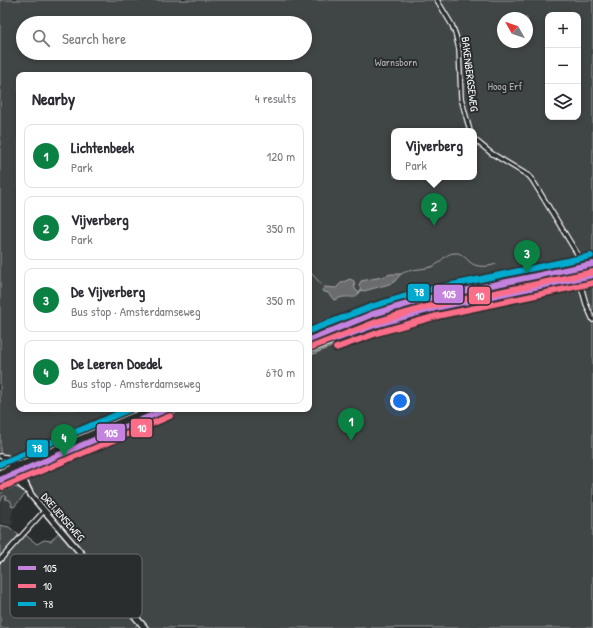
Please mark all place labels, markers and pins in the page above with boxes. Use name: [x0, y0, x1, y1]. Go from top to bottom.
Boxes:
pin: 2: [421, 193, 447, 226]
pin: 3: [514, 240, 540, 273]
pin: 1: [338, 408, 364, 441]
pin: 4: [51, 424, 77, 457]

